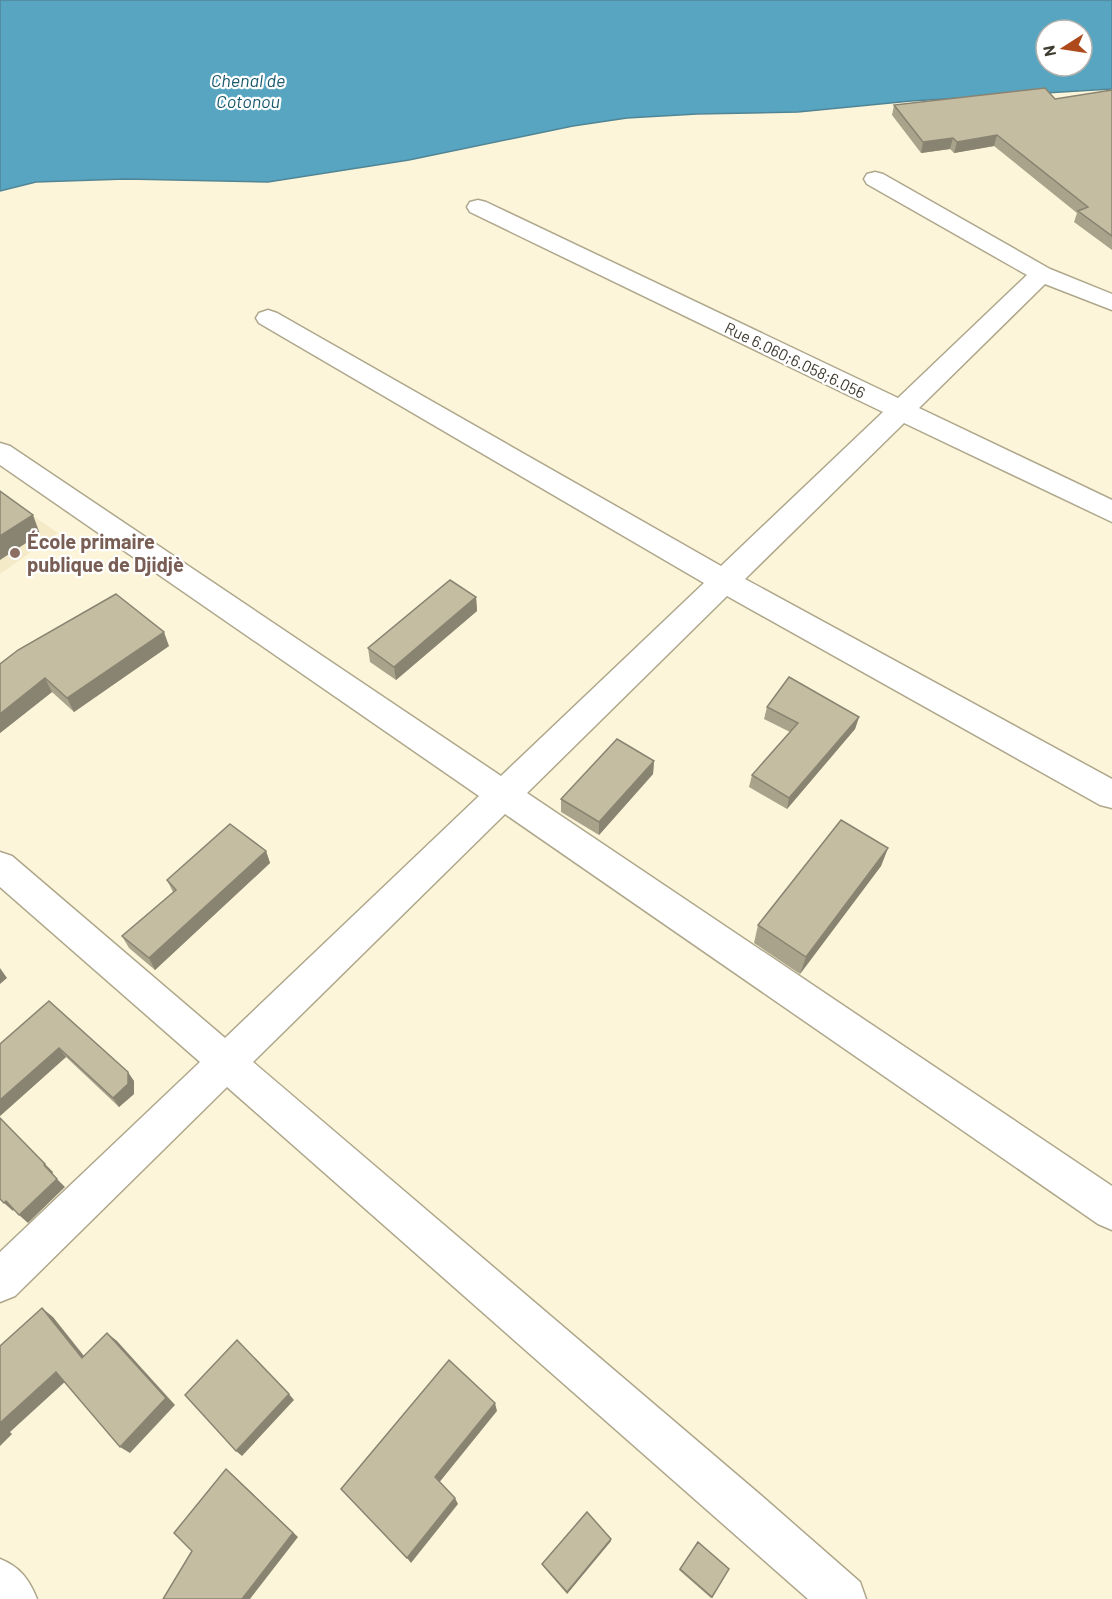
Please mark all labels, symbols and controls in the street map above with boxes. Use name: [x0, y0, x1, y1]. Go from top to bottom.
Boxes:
north arrow: [1034, 18, 1094, 78]
text: N: [1038, 44, 1059, 58]
water label: Chenal de Cotonou: [211, 69, 285, 112]
street label: Rue 6.060;6.058;6.056: [722, 317, 869, 402]
place label: École primaire publique de Djidjè: [27, 529, 184, 576]
marker: École primaire publique de Djidjè: [8, 546, 22, 560]

